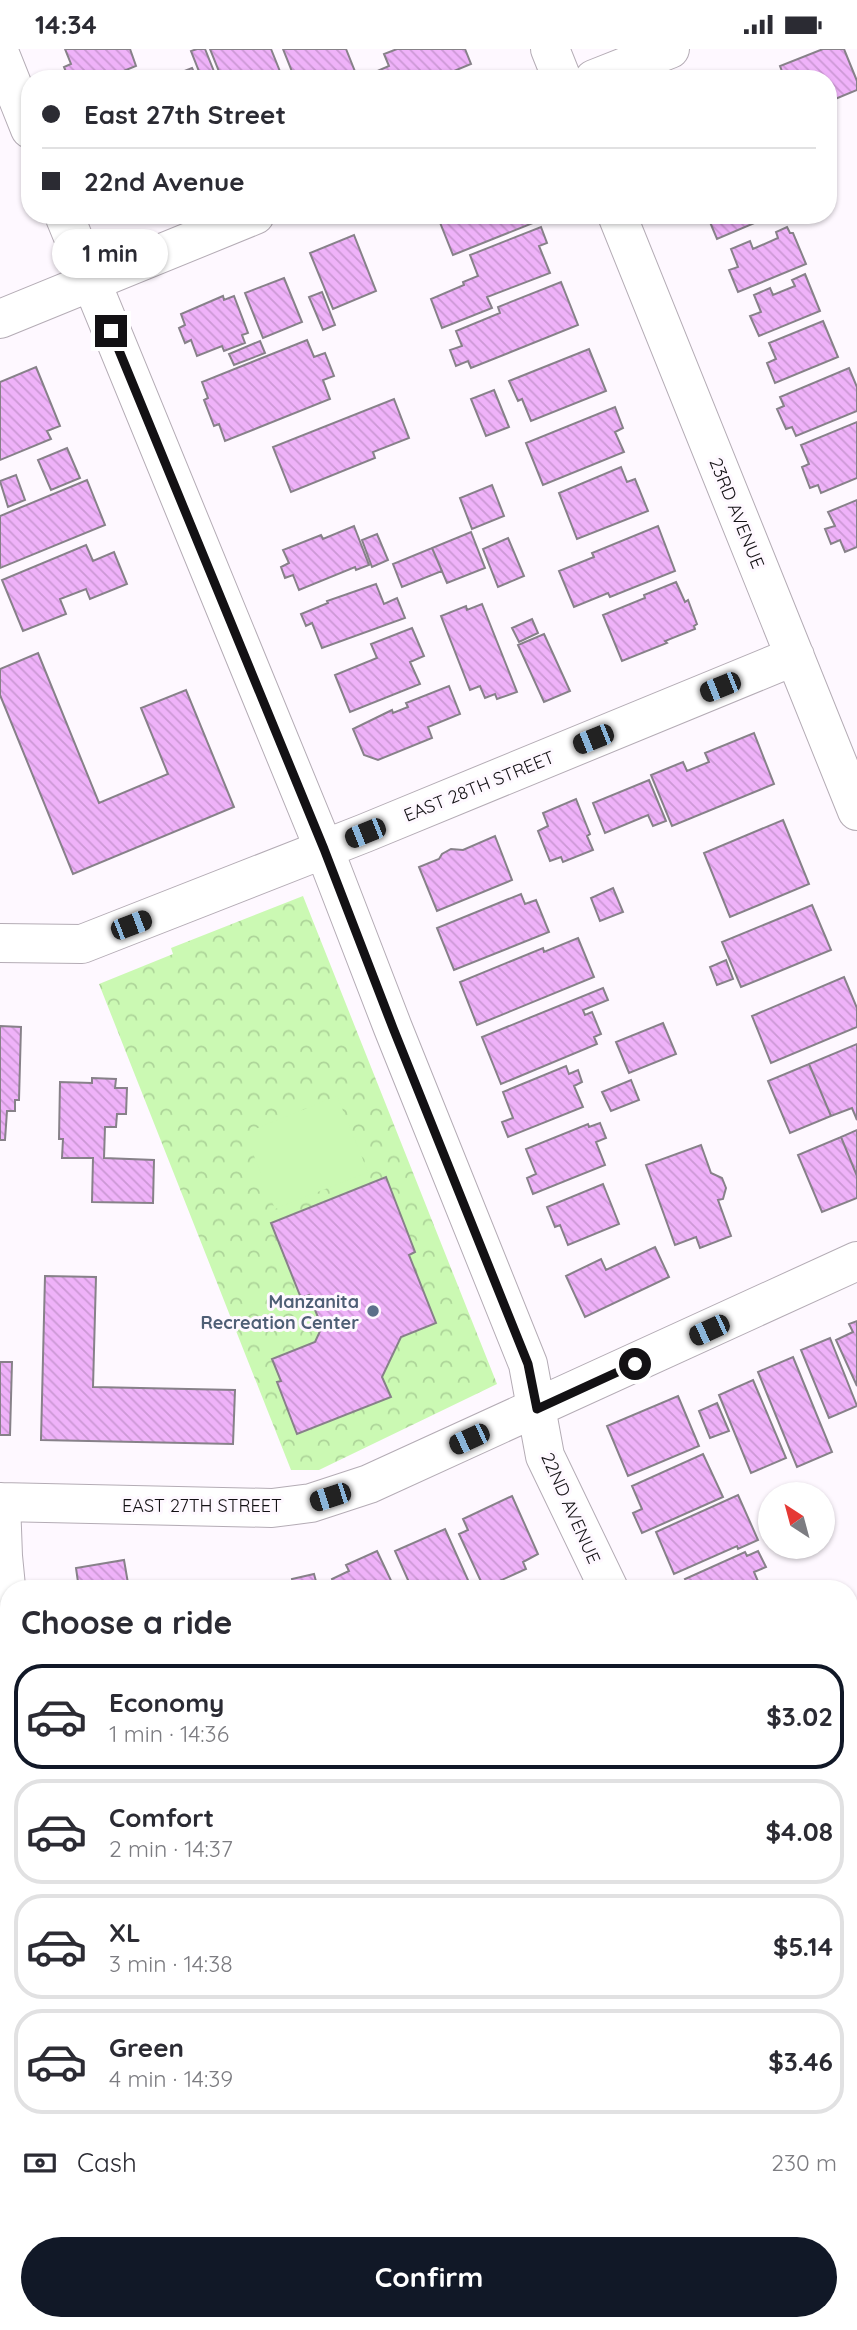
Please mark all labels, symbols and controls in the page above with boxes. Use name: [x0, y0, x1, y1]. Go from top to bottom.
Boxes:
text: 14:34: [35, 8, 97, 41]
text: East 27th Street: [84, 98, 286, 131]
text: 22nd Avenue: [84, 165, 245, 198]
callout: 1 min: [53, 229, 169, 279]
text: 1 min: [82, 239, 138, 268]
route end: [95, 315, 127, 347]
street label: 23RD AVENUE: [704, 454, 770, 572]
car: [697, 669, 744, 705]
car: [570, 721, 617, 757]
street label: EAST 28TH STREET: [400, 745, 558, 827]
car: [342, 815, 389, 851]
car: [108, 908, 155, 942]
place label: Manzanita Recreation Center: [200, 1290, 359, 1334]
marker: Manzanita Recreation Center: [365, 1303, 381, 1319]
car: [686, 1312, 733, 1348]
route start: [619, 1348, 651, 1380]
car: [446, 1421, 493, 1457]
street label: 22ND AVENUE: [536, 1449, 606, 1567]
car: [307, 1481, 354, 1513]
north arrow: [758, 1482, 835, 1559]
map controls: [758, 1482, 835, 1559]
street label: EAST 27TH STREET: [122, 1494, 282, 1517]
text: Choose a ride: [21, 1602, 233, 1642]
icon: car: [25, 1685, 88, 1748]
text: Economy: [109, 1686, 224, 1719]
text: $3.02: [766, 1700, 833, 1733]
text: 1 min · 14:36: [109, 1719, 229, 1748]
icon: car: [25, 1800, 88, 1863]
text: Comfort: [109, 1801, 214, 1834]
text: $4.08: [766, 1815, 833, 1848]
text: 2 min · 14:37: [109, 1834, 233, 1863]
icon: car: [25, 1915, 88, 1978]
text: XL: [109, 1916, 141, 1949]
text: $5.14: [773, 1930, 833, 1963]
text: 3 min · 14:38: [109, 1949, 233, 1978]
icon: car: [25, 2030, 88, 2093]
text: Green: [109, 2031, 184, 2064]
text: $3.46: [768, 2045, 833, 2078]
text: 4 min · 14:39: [109, 2064, 233, 2093]
icon: cash: [21, 2144, 59, 2182]
text: Cash: [77, 2146, 137, 2179]
text: 230 m: [771, 2148, 837, 2177]
button: Confirm: [21, 2237, 837, 2317]

